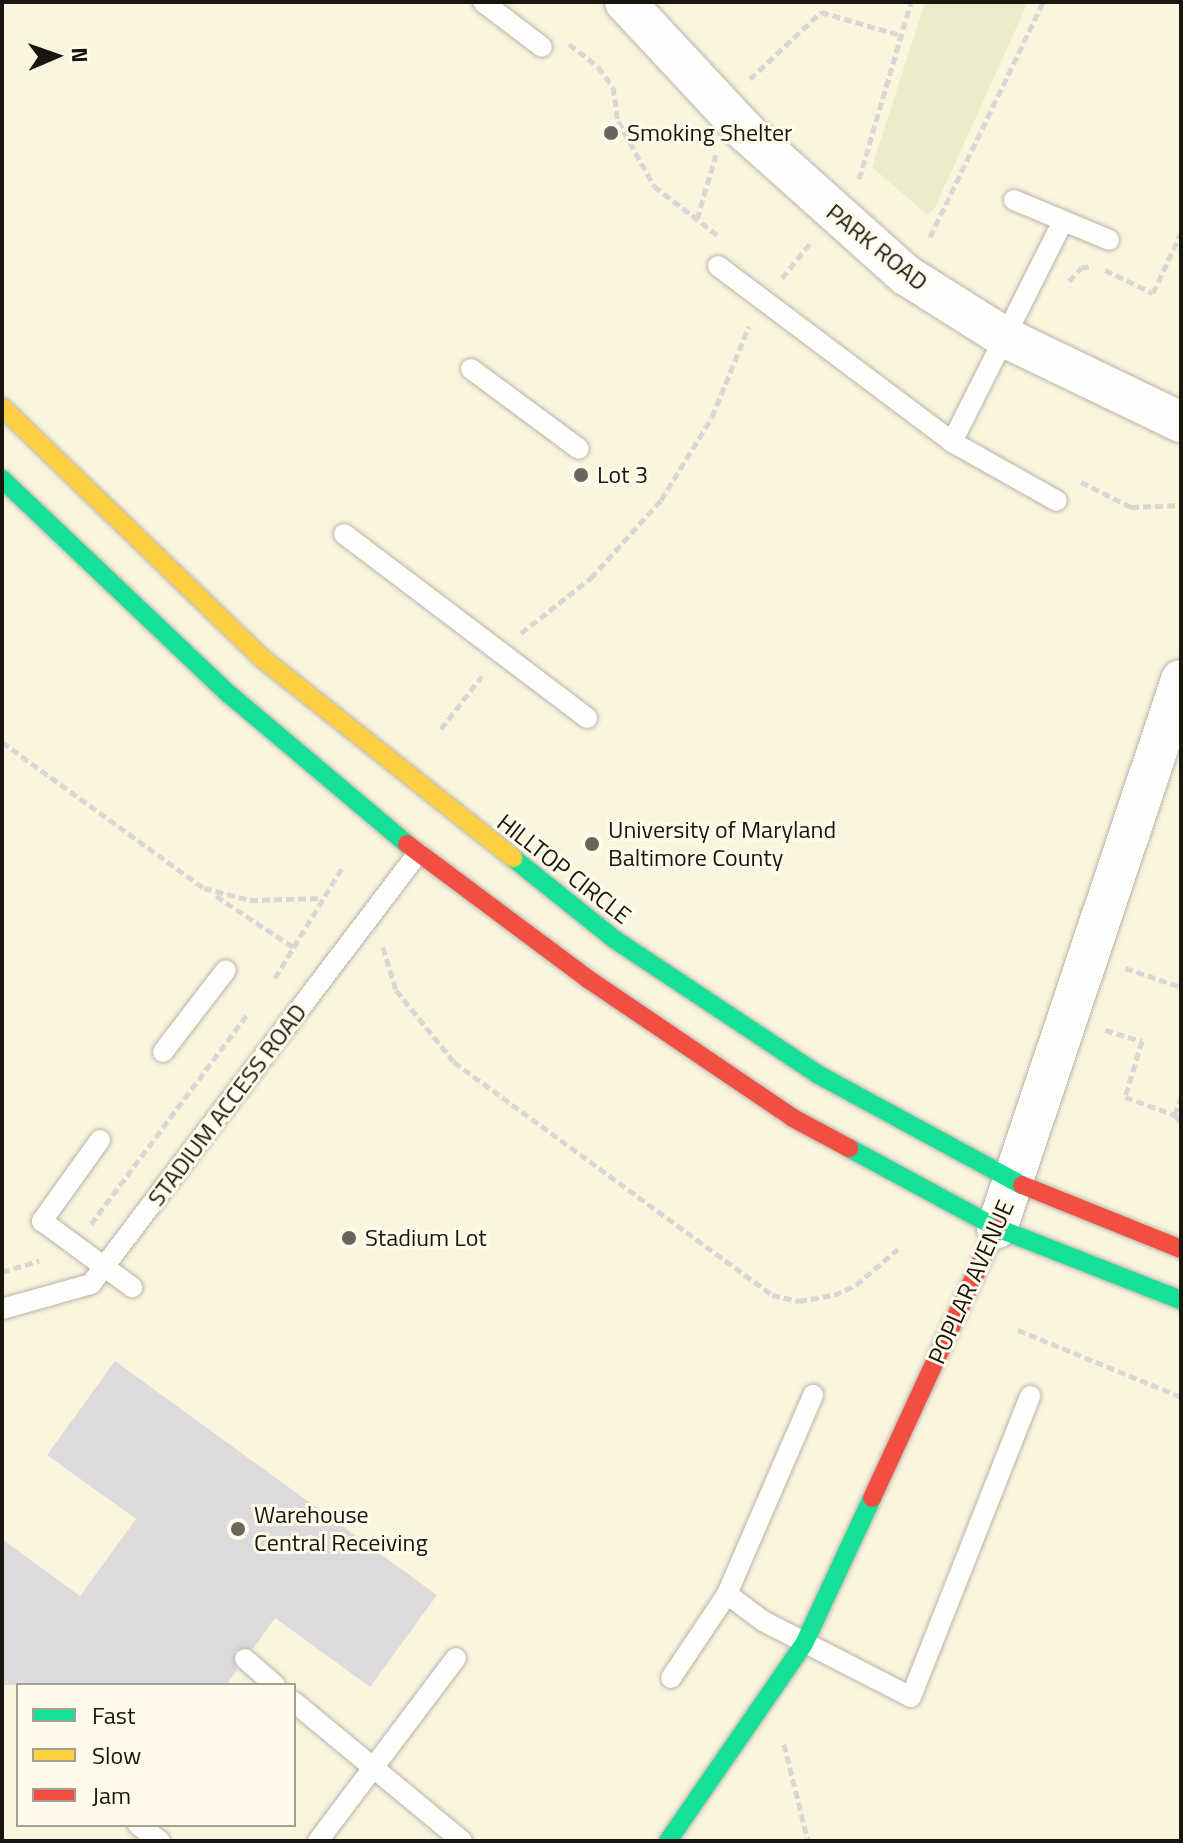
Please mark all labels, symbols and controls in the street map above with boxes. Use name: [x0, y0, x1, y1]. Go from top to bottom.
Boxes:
north arrow: [16, 16, 96, 96]
text: N: [63, 47, 97, 63]
place label: Smoking Shelter: [627, 119, 792, 147]
marker: Smoking Shelter: [602, 124, 620, 142]
street label: PARK ROAD: [821, 198, 933, 296]
place label: Lot 3: [597, 461, 648, 489]
marker: Lot 3: [572, 466, 590, 484]
street label: HILLTOP CIRCLE: [491, 808, 637, 930]
place label: University of Maryland Baltimore County: [608, 816, 836, 872]
marker: University of Maryland Baltimore County: [583, 835, 601, 853]
street label: STADIUM ACCESS ROAD: [142, 998, 312, 1212]
street label: POPLAR AVENUE: [922, 1196, 1020, 1368]
place label: Stadium Lot: [365, 1224, 487, 1252]
marker: Stadium Lot: [340, 1229, 358, 1247]
place label: Warehouse Central Receiving: [254, 1501, 428, 1557]
marker: Warehouse Central Receiving: [229, 1520, 247, 1538]
legend: [16, 1683, 296, 1827]
text: Fast: [92, 1697, 135, 1733]
text: Slow: [92, 1737, 141, 1773]
text: Jam: [92, 1777, 131, 1813]

